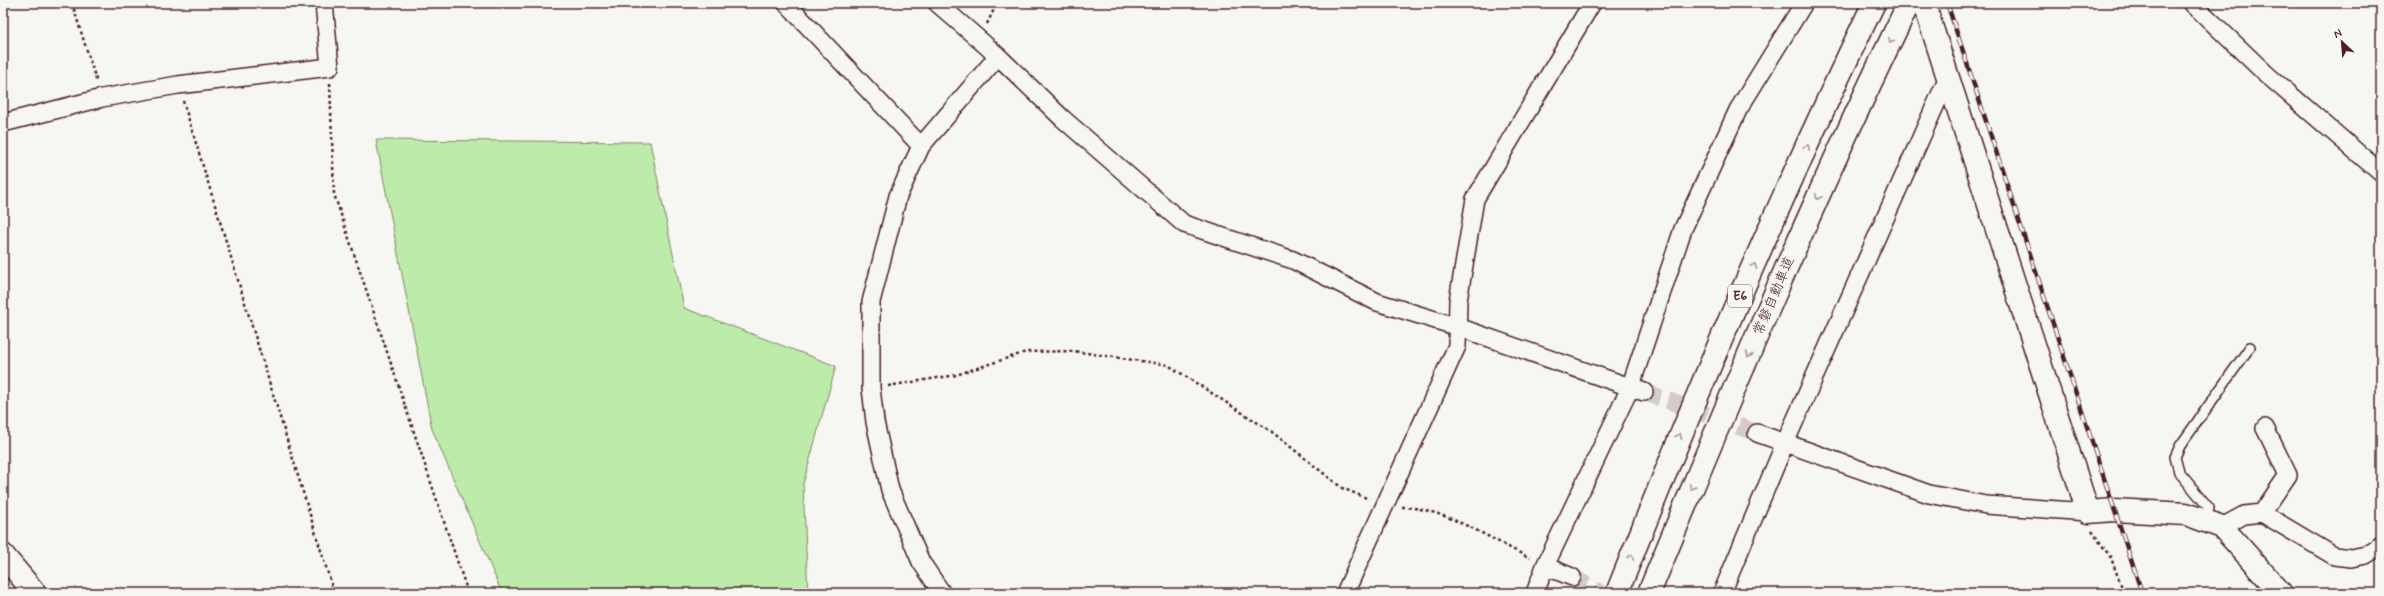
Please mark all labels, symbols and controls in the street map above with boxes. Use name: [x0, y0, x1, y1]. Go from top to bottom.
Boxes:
north arrow: [2322, 22, 2362, 62]
text: N: [2332, 26, 2344, 42]
one-way arrow: [1888, 37, 1896, 45]
one-way arrow: [1802, 144, 1810, 151]
one-way arrow: [1815, 193, 1823, 200]
street label: 常磐自動車道: [1749, 254, 1799, 338]
one-way arrow: [1749, 262, 1757, 270]
road number: E6: [1728, 285, 1752, 307]
one-way arrow: [1746, 350, 1754, 358]
one-way arrow: [1675, 433, 1683, 440]
one-way arrow: [1689, 484, 1697, 491]
one-way arrow: [1626, 553, 1634, 561]

